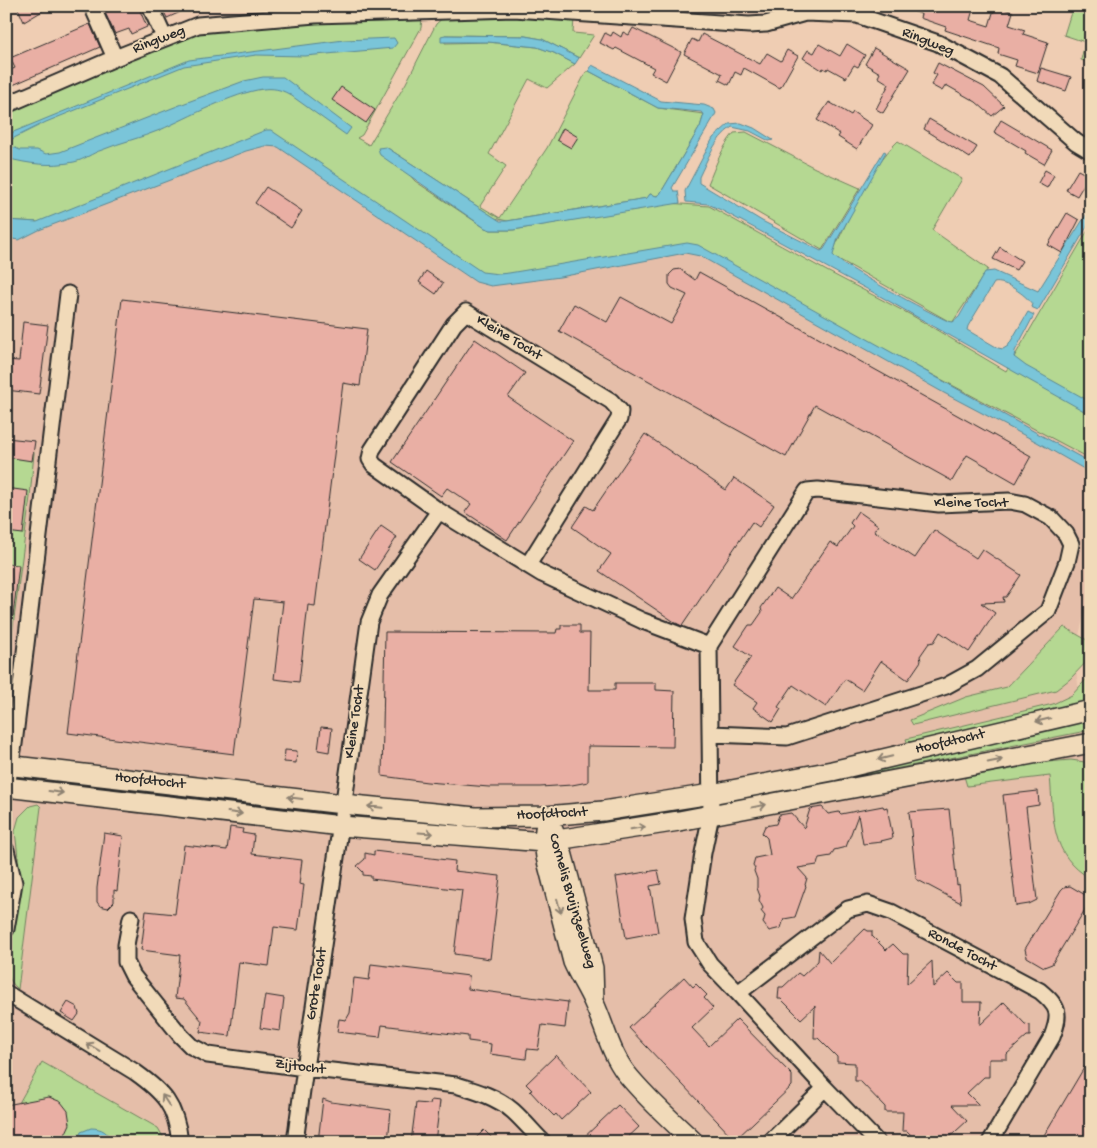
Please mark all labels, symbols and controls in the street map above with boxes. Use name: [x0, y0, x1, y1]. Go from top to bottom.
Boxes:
street label: Ringweg: [130, 22, 188, 58]
street label: Ringweg: [899, 23, 957, 61]
street label: Kleine Tocht: [473, 311, 547, 366]
street label: Kleine Tocht: [934, 494, 1010, 512]
street label: Kleine Tocht: [341, 682, 369, 760]
one-way arrow: [1036, 716, 1052, 725]
street label: Hoofdtocht: [914, 725, 988, 759]
one-way arrow: [878, 754, 894, 763]
one-way arrow: [987, 756, 1003, 765]
street label: Hoofdtocht: [114, 768, 188, 794]
one-way arrow: [48, 787, 64, 797]
one-way arrow: [287, 793, 303, 803]
one-way arrow: [751, 801, 767, 811]
one-way arrow: [367, 802, 383, 812]
street label: Hoofdtocht: [516, 803, 590, 825]
one-way arrow: [226, 808, 242, 818]
one-way arrow: [630, 822, 646, 832]
one-way arrow: [418, 828, 434, 837]
street label: Cornelis Bruijnzeelweg: [544, 831, 600, 971]
one-way arrow: [554, 898, 564, 914]
street label: Ronde Tocht: [924, 924, 1001, 977]
street label: Grote Tocht: [302, 945, 332, 1021]
one-way arrow: [86, 1041, 100, 1051]
street label: Zijtocht: [274, 1055, 328, 1079]
one-way arrow: [161, 1094, 172, 1108]

